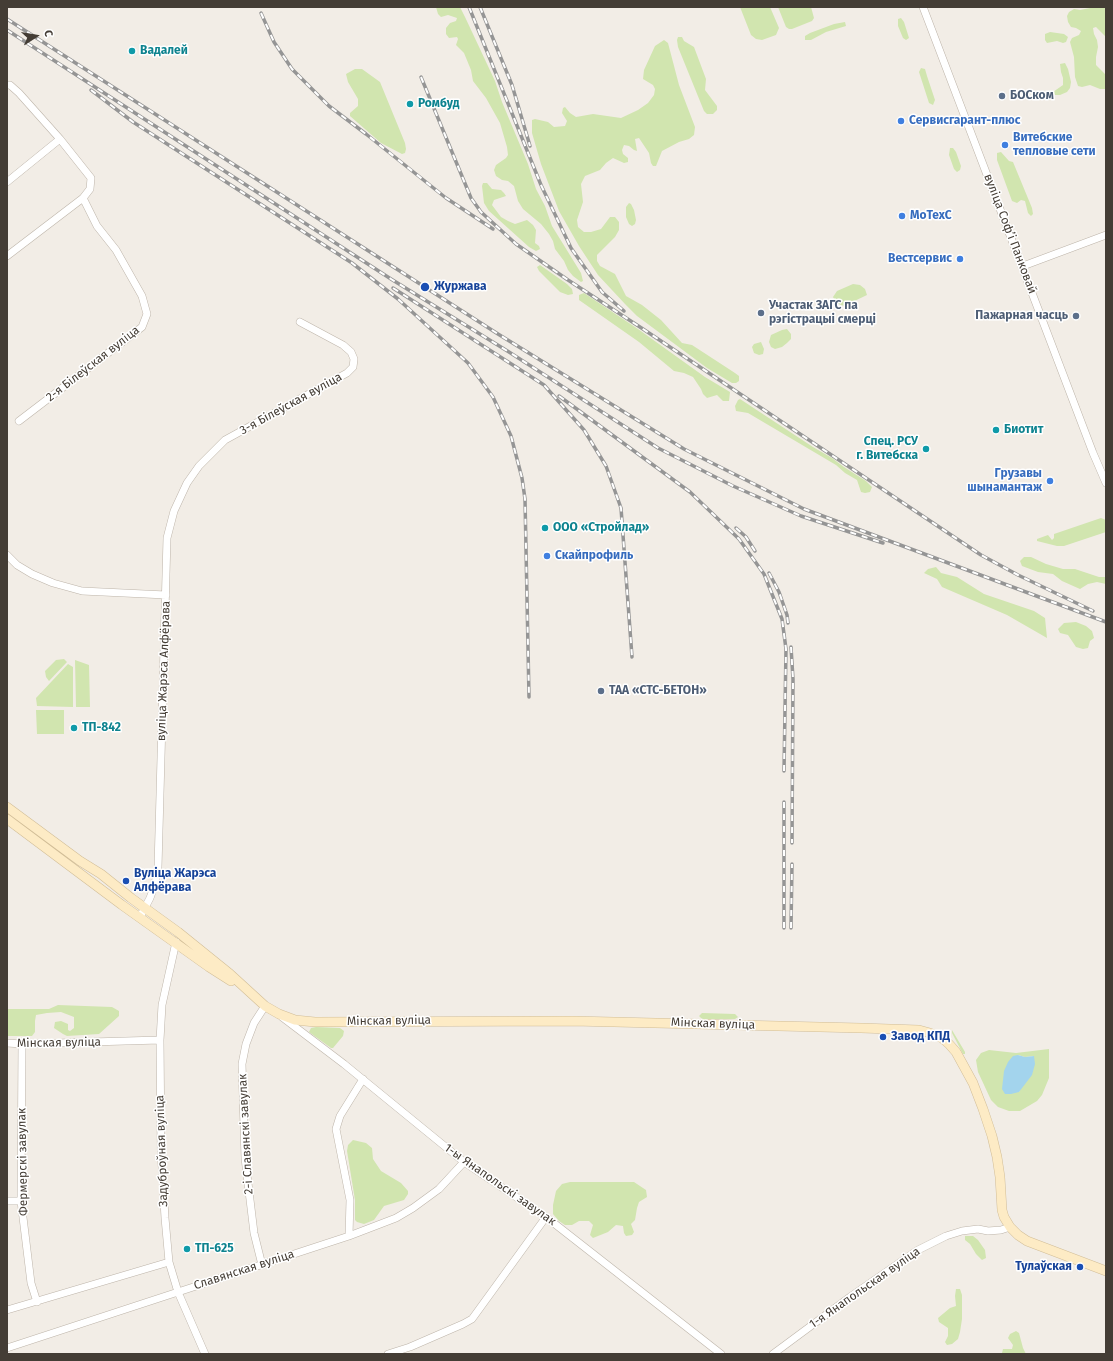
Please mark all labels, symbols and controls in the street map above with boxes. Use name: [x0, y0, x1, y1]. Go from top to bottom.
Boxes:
north arrow: [16, 16, 56, 56]
text: С: [41, 29, 55, 38]
place label: Вадалей: [140, 44, 188, 58]
marker: Вадалей: [127, 46, 137, 56]
place label: БОСком: [1010, 89, 1054, 103]
marker: БОСком: [997, 91, 1007, 101]
place label: Ромбуд: [418, 97, 459, 111]
marker: Ромбуд: [405, 99, 415, 109]
place label: Сервисгарант-плюс: [909, 114, 1020, 128]
marker: Сервисгарант-плюс: [896, 116, 906, 126]
place label: Витебские тепловые сети: [1013, 131, 1096, 159]
marker: Витебские тепловые сети: [1000, 140, 1010, 150]
street label: вуліца Софʼі Панковай: [980, 172, 1040, 296]
place label: MoTexC: [910, 209, 952, 223]
marker: MoTexC: [897, 211, 907, 221]
place label: Вестсервис: [888, 252, 952, 266]
marker: Вестсервис: [955, 254, 965, 264]
place label: Журжава: [434, 280, 487, 294]
marker: Журжава: [419, 281, 431, 293]
place label: Участак ЗАГС па рэгістрацыі смерці: [769, 299, 876, 327]
marker: Участак ЗАГС па рэгістрацыі смерці: [756, 308, 766, 318]
place label: Пажарная часць: [975, 309, 1068, 323]
marker: Пажарная часць: [1071, 311, 1081, 321]
street label: 2-я Білеўская вуліца: [44, 323, 142, 405]
street label: 3-я Білеўская вуліца: [238, 370, 344, 438]
place label: Биотит: [1004, 423, 1043, 437]
marker: Биотит: [991, 425, 1001, 435]
place label: Спец. РСУ г. Витебска: [856, 435, 918, 463]
marker: Спец. РСУ г. Витебска: [921, 444, 931, 454]
place label: Грузавы шынамантаж: [967, 467, 1042, 495]
marker: Грузавы шынамантаж: [1045, 476, 1055, 486]
place label: ООО «Стройлад»: [553, 521, 649, 535]
marker: ООО «Стройлад»: [540, 523, 550, 533]
place label: Скайпрофиль: [555, 549, 633, 563]
marker: Скайпрофиль: [542, 551, 552, 561]
street label: вуліца Жарэса Алфёрава: [154, 601, 174, 741]
place label: ТАА «СТС-БЕТОН»: [609, 684, 707, 698]
marker: ТАА «СТС-БЕТОН»: [596, 686, 606, 696]
place label: ТП-842: [82, 721, 121, 735]
marker: ТП-842: [69, 723, 79, 733]
place label: Вуліца Жарэса Алфёрава: [134, 867, 216, 895]
marker: Вуліца Жарэса Алфёрава: [121, 876, 131, 886]
street label: Мінская вуліца: [347, 1013, 431, 1029]
street label: Мінская вуліца: [671, 1015, 755, 1033]
place label: Завод КПД: [891, 1030, 950, 1044]
marker: Завод КПД: [878, 1032, 888, 1042]
street label: Мінская вуліца: [17, 1035, 101, 1051]
street label: 2-і Славянскі завулак: [236, 1073, 256, 1195]
street label: Задуброўная вуліца: [153, 1095, 171, 1207]
street label: Фермерскі завулак: [15, 1108, 31, 1216]
street label: 1-ы Янапольскі завулак: [441, 1141, 559, 1229]
place label: ТП-625: [195, 1242, 234, 1256]
marker: ТП-625: [182, 1244, 192, 1254]
street label: 1-я Янапольская вуліца: [807, 1244, 923, 1332]
street label: Славянская вуліца: [192, 1247, 296, 1293]
place label: Тулаўская: [1015, 1260, 1072, 1274]
marker: Тулаўская: [1075, 1262, 1085, 1272]

